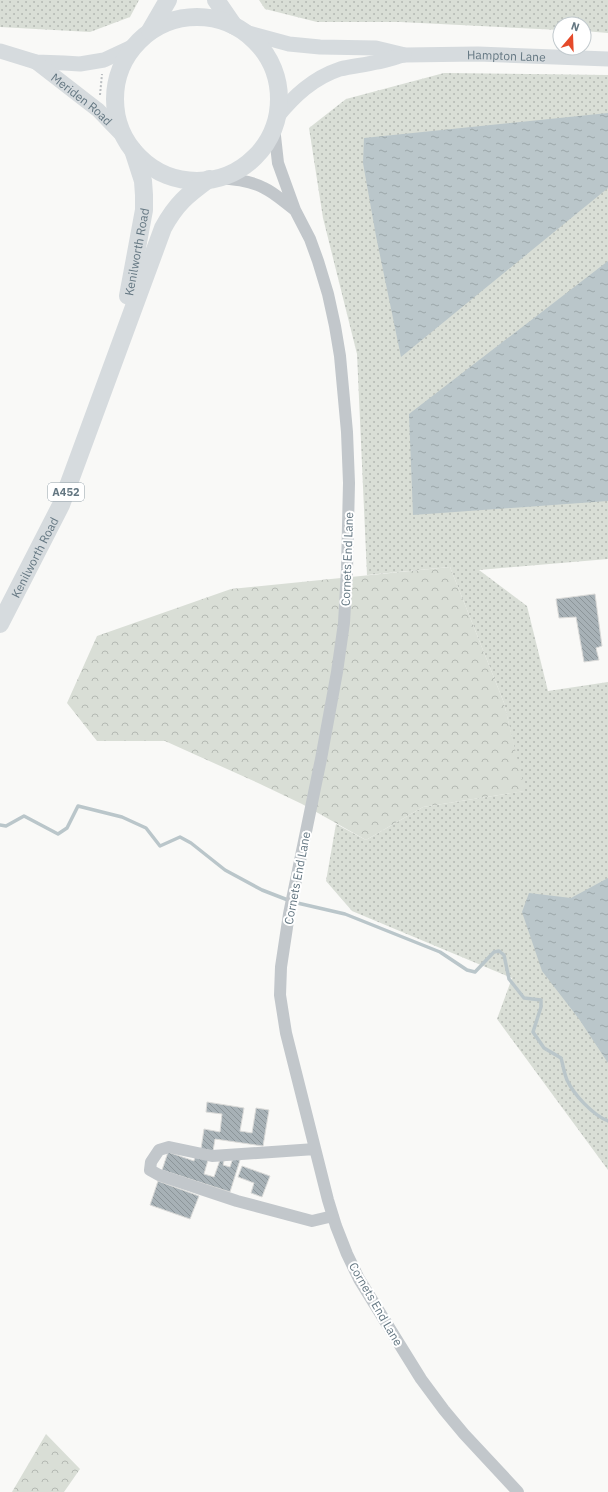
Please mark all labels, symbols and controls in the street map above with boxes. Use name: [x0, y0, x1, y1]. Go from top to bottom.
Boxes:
north arrow: [552, 16, 592, 56]
text: N: [569, 19, 581, 34]
street label: Hampton Lane: [467, 46, 546, 64]
street label: Meriden Road: [49, 69, 116, 128]
street label: Kenilworth Road: [121, 207, 152, 297]
road number: A452: [48, 483, 84, 501]
street label: Cornets End Lane: [338, 511, 356, 606]
street label: Kenilworth Road: [7, 514, 61, 600]
street label: Cornets End Lane: [281, 830, 313, 926]
street label: Cornets End Lane: [346, 1259, 406, 1349]

